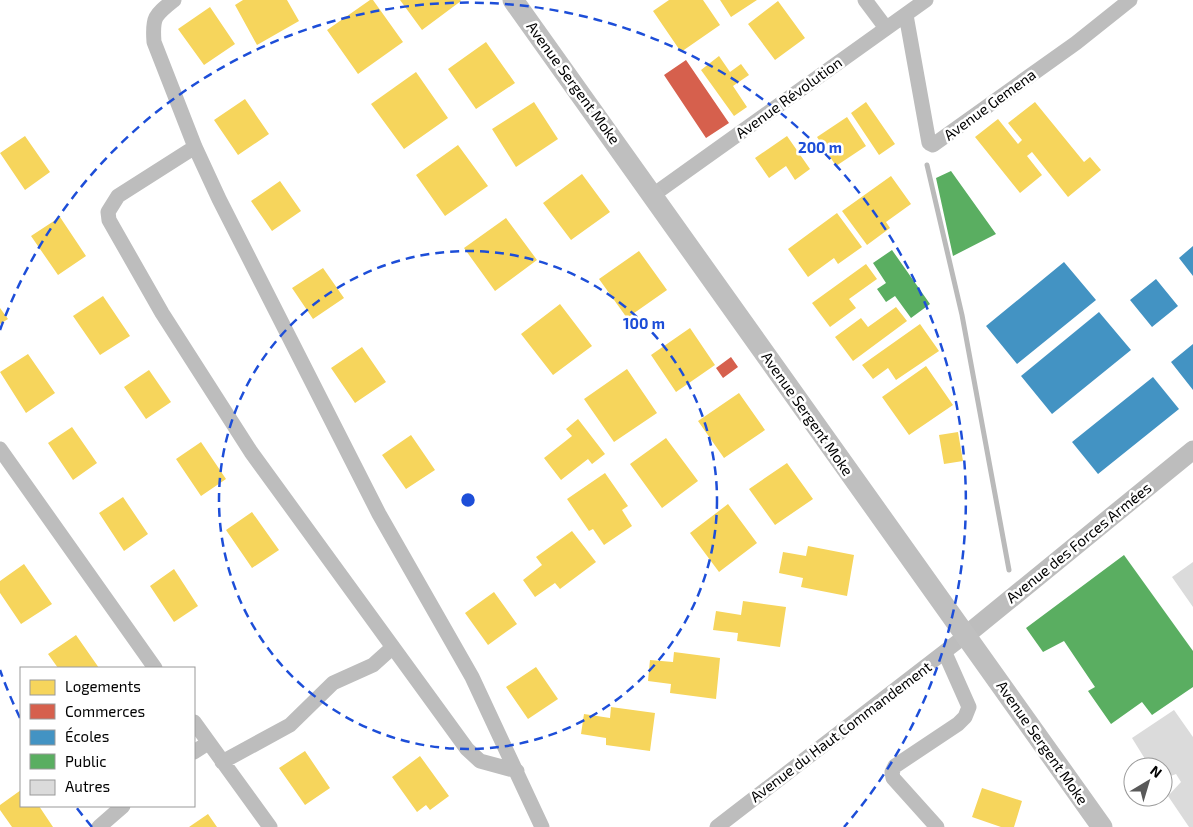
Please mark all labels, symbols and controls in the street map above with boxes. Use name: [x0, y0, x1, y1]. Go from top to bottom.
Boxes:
street label: Avenue Sergent Moke: [523, 18, 624, 147]
street label: Avenue Révolution: [732, 53, 845, 142]
street label: Avenue Gemena: [940, 65, 1039, 144]
text: 200 m: [798, 138, 842, 156]
text: 100 m: [623, 314, 665, 332]
street label: Avenue Sergent Moke: [758, 348, 857, 479]
street label: Avenue des Forces Armées: [1002, 478, 1155, 606]
centre of rings: [459, 491, 477, 509]
street label: Avenue du Haut Commandement: [746, 657, 935, 805]
legend: [20, 667, 195, 807]
text: Logements: [65, 677, 141, 695]
street label: Avenue Sergent Moke: [993, 677, 1092, 808]
text: Commerces: [65, 702, 145, 720]
text: Écoles: [65, 727, 109, 745]
text: Public: [65, 752, 106, 770]
north arrow: [1123, 757, 1173, 807]
text: N: [1147, 762, 1166, 781]
text: Autres: [65, 777, 110, 795]

